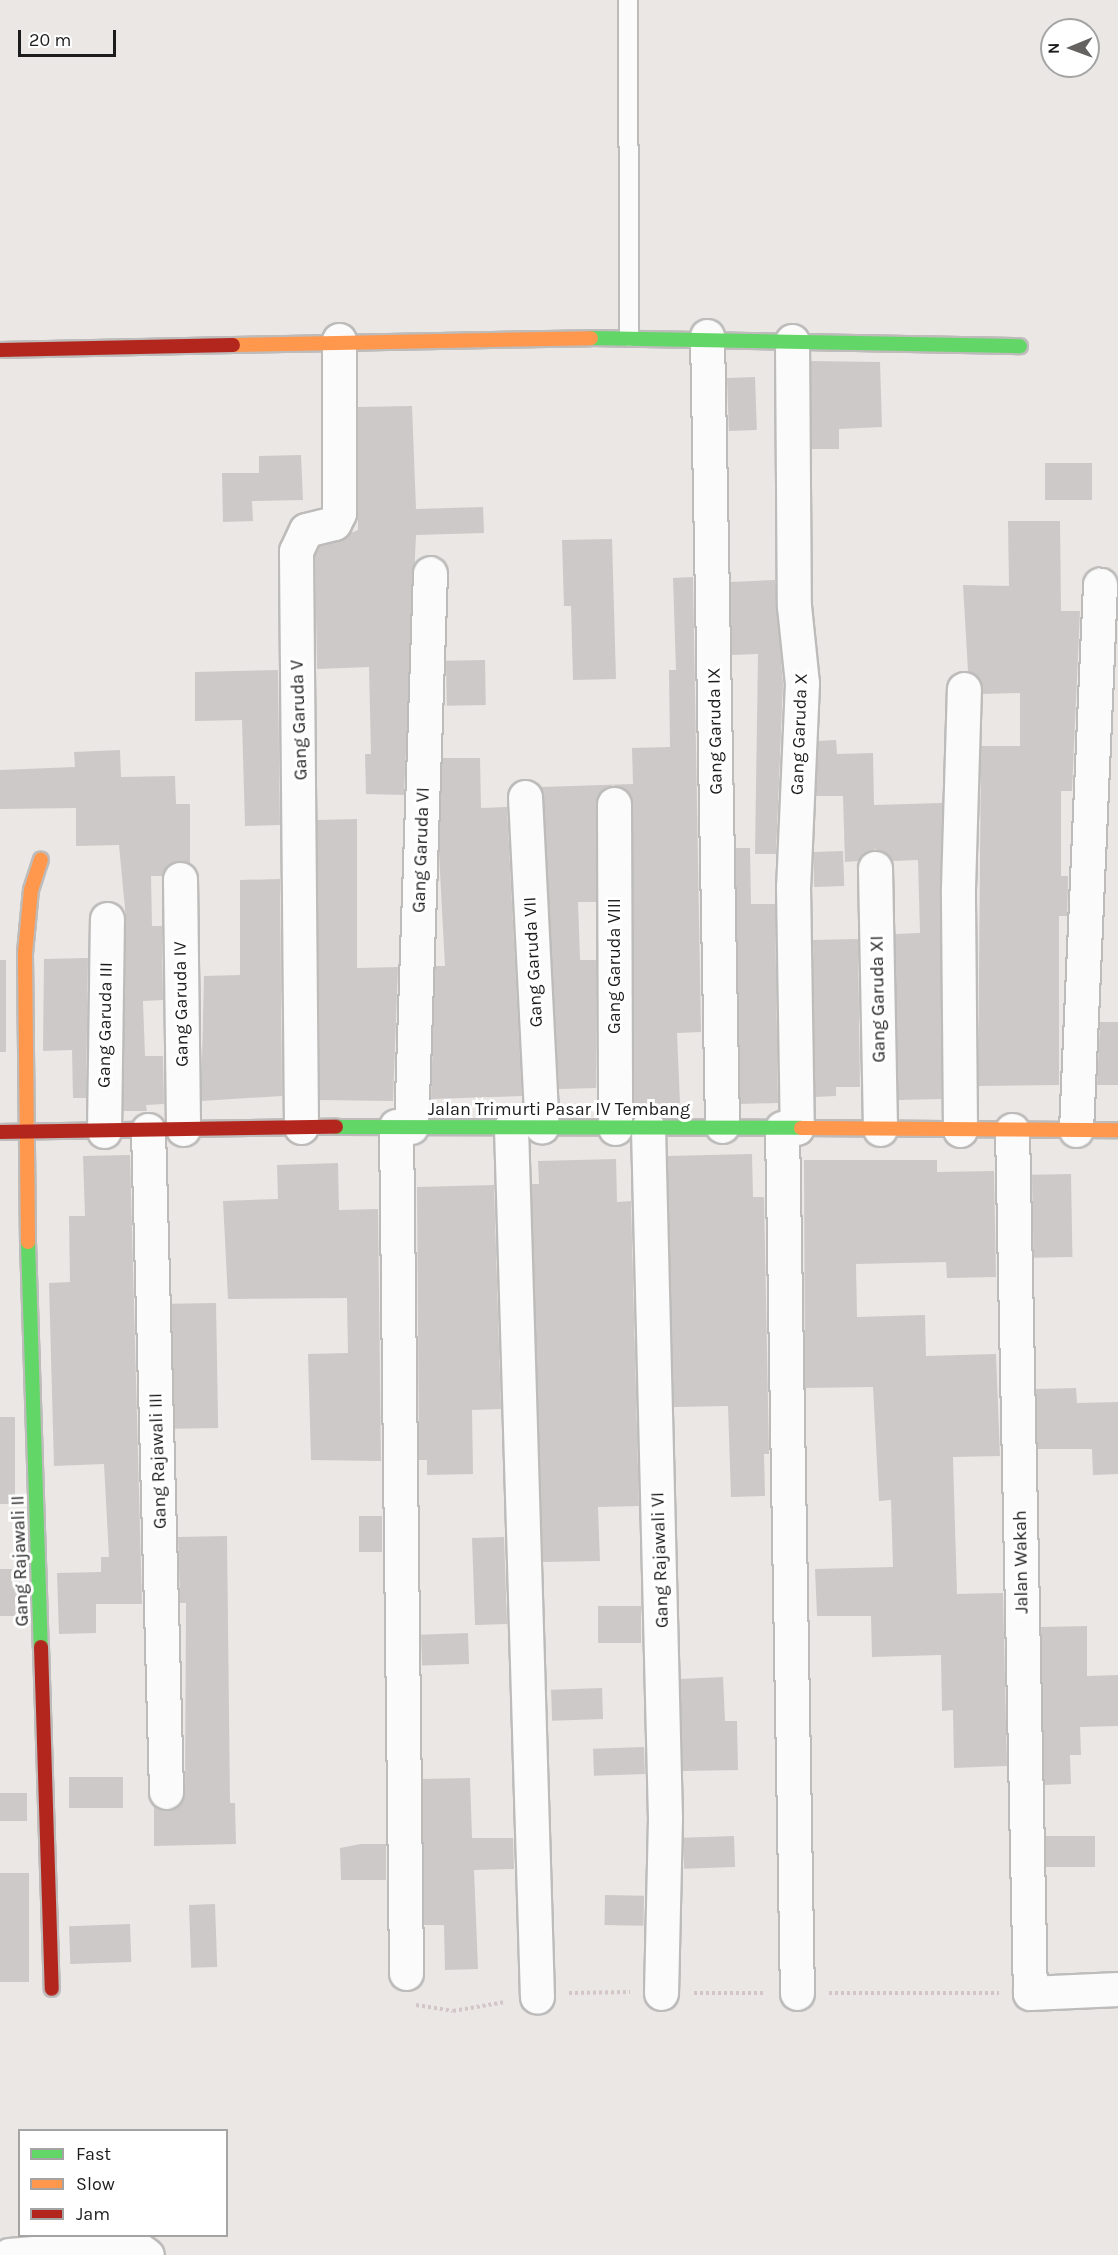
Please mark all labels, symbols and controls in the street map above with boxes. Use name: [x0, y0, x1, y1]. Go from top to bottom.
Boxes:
scale bar: [21, 18, 118, 56]
north arrow: [1040, 18, 1100, 78]
text: 20 m: [29, 29, 71, 51]
text: N: [1044, 42, 1063, 54]
street label: Gang Garuda V: [286, 659, 312, 781]
street label: Gang Garuda IX: [703, 667, 727, 795]
street label: Gang Garuda X: [786, 673, 812, 795]
street label: Gang Garuda VI: [408, 787, 434, 913]
street label: Gang Garuda VII: [519, 896, 547, 1028]
street label: Gang Garuda VIII: [603, 898, 625, 1034]
street label: Gang Garuda XI: [866, 935, 890, 1063]
street label: Gang Garuda IV: [169, 941, 193, 1067]
street label: Gang Garuda III: [93, 962, 117, 1088]
street label: Jalan Trimurti Pasar IV Tembang: [428, 1098, 690, 1120]
street label: Gang Rajawali III: [145, 1393, 171, 1529]
street label: Gang Rajawali VI: [647, 1492, 673, 1628]
street label: Gang Rajawali II: [7, 1495, 33, 1627]
street label: Jalan Wakah: [1009, 1510, 1033, 1614]
legend: [18, 2129, 228, 2237]
text: Fast: [76, 2143, 111, 2165]
text: Slow: [76, 2173, 115, 2195]
text: Jam: [76, 2203, 110, 2225]

